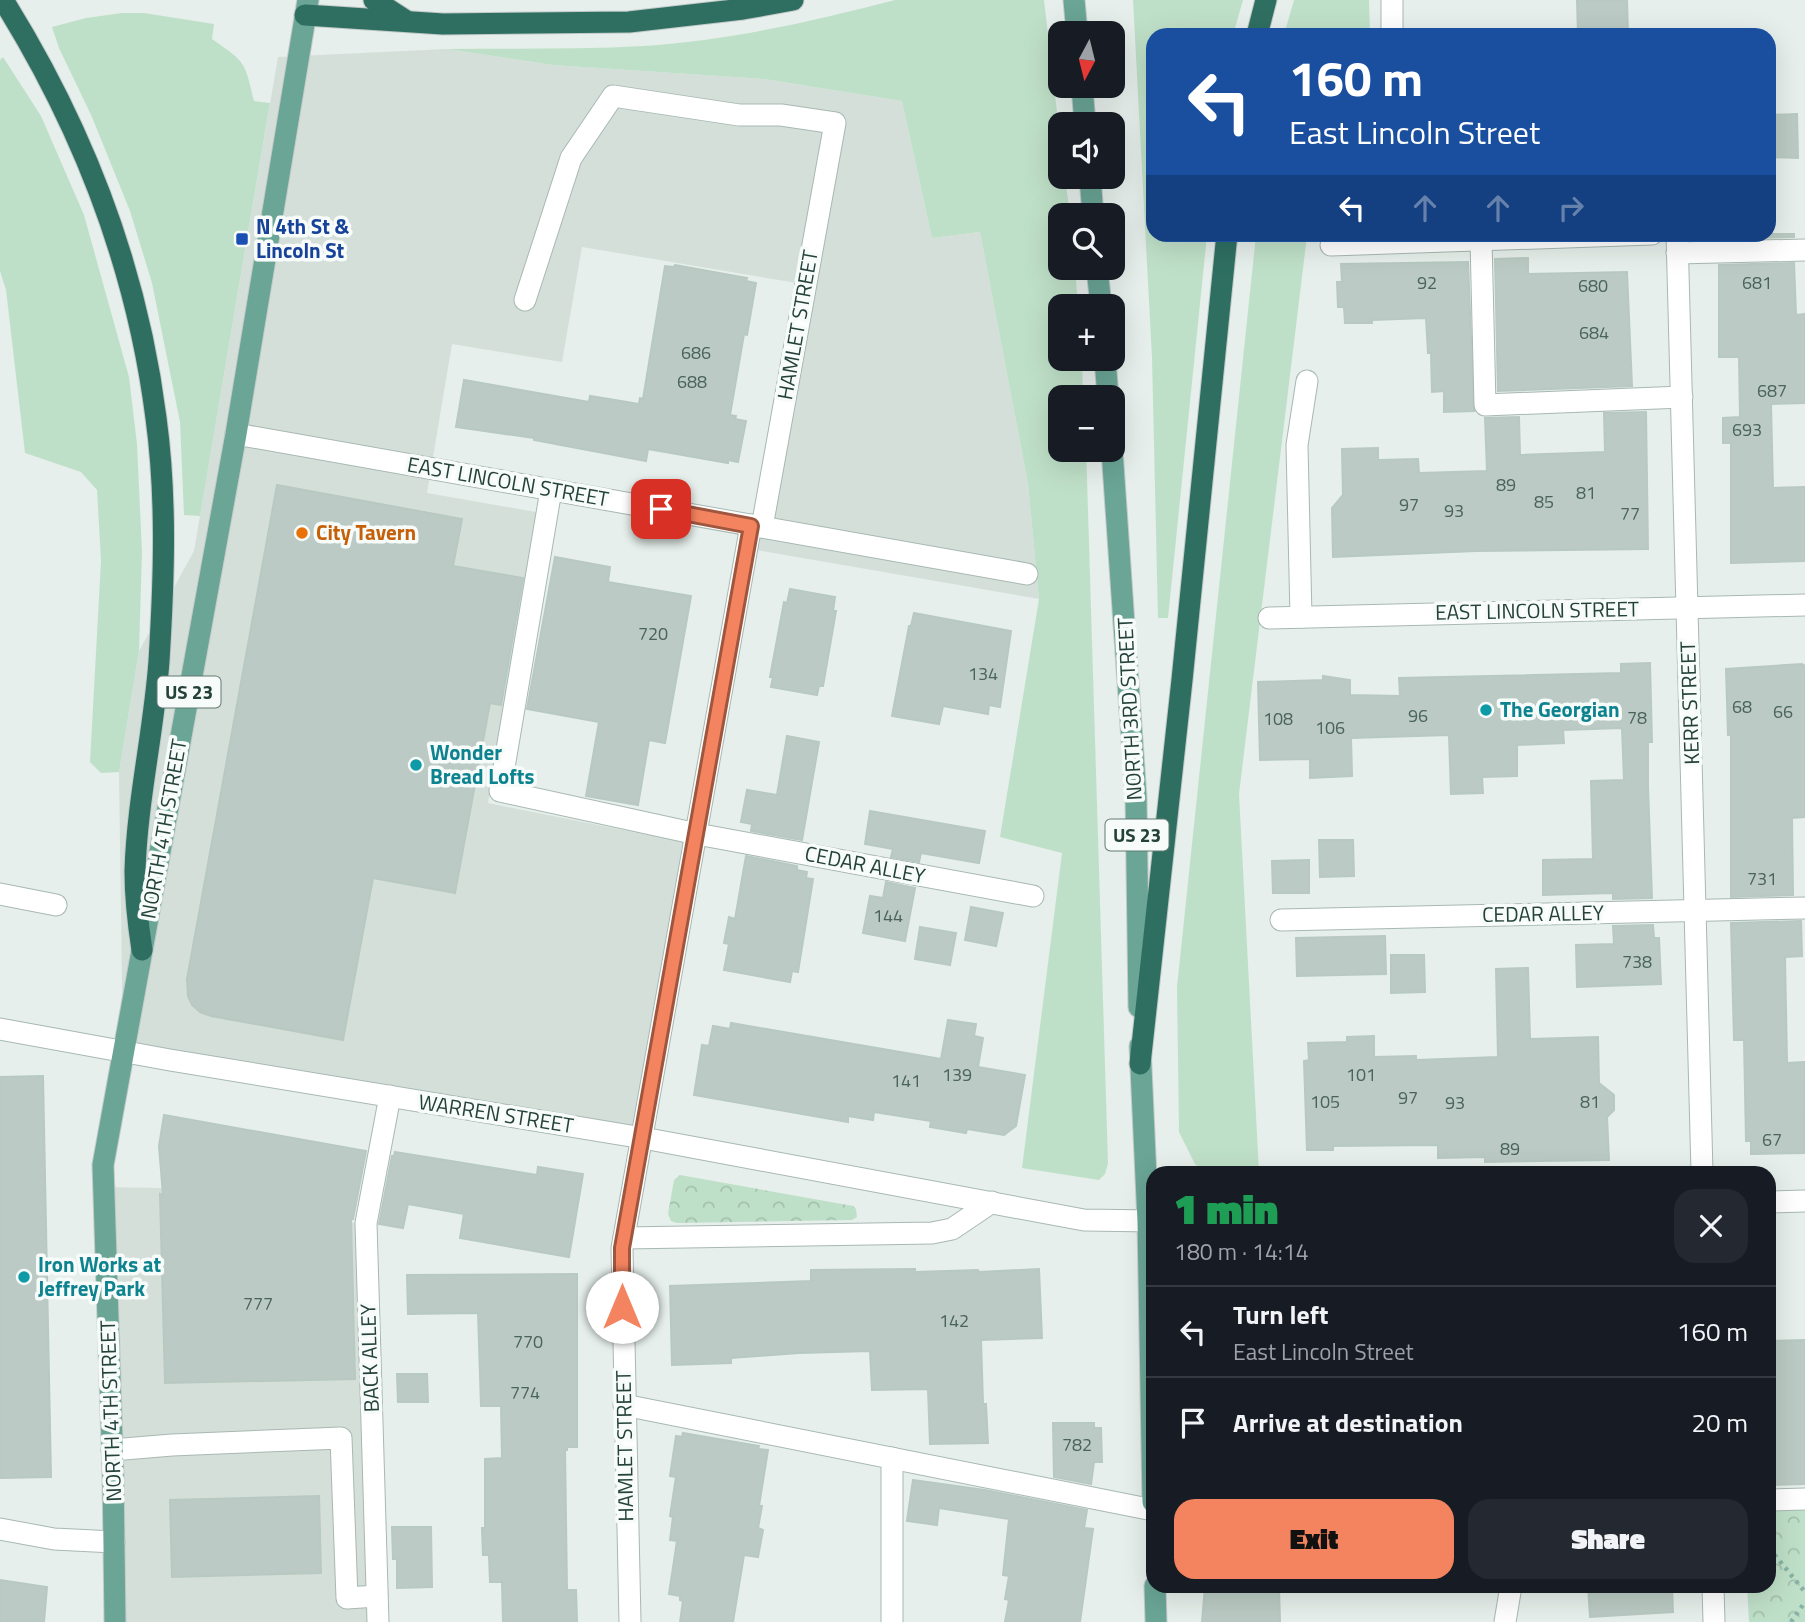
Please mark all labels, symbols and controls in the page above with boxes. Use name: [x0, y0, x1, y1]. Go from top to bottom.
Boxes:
north arrow: [1048, 21, 1125, 98]
map controls: [1048, 21, 1125, 462]
text: 160 m: [1289, 40, 1423, 115]
icon: left: [1174, 56, 1265, 147]
text: East Lincoln Street: [1289, 108, 1540, 156]
button: sound: [1048, 112, 1125, 189]
icon: left: [1333, 189, 1371, 227]
icon: ahead: [1406, 189, 1444, 227]
icon: ahead: [1479, 189, 1517, 227]
icon: right: [1552, 189, 1590, 227]
button: search: [1048, 203, 1125, 280]
place label: N 4th St & Lincoln St: [256, 210, 349, 266]
marker: N 4th St & Lincoln St: [234, 231, 250, 247]
street label: HAMLET STREET: [768, 248, 826, 402]
house number: 92: [1417, 269, 1437, 296]
house number: 681: [1742, 269, 1772, 296]
house number: 680: [1578, 272, 1608, 299]
button: +: [1048, 294, 1125, 371]
house number: 684: [1579, 319, 1609, 346]
house number: 686: [681, 339, 711, 366]
house number: 688: [677, 368, 707, 395]
house number: 687: [1757, 377, 1787, 404]
button: −: [1048, 385, 1125, 462]
house number: 693: [1732, 416, 1762, 443]
street label: EAST LINCOLN STREET: [405, 448, 611, 514]
house number: 89: [1496, 471, 1516, 498]
pin: [631, 479, 691, 539]
house number: 81: [1576, 479, 1596, 506]
house number: 85: [1534, 488, 1554, 515]
icon: arrive: [642, 490, 680, 528]
house number: 97: [1399, 491, 1419, 518]
house number: 93: [1444, 497, 1464, 524]
house number: 77: [1620, 500, 1640, 527]
place label: City Tavern: [316, 516, 416, 548]
marker: City Tavern: [294, 525, 310, 541]
street label: EAST LINCOLN STREET: [1435, 592, 1639, 628]
street label: NORTH 3RD STREET: [1108, 617, 1150, 801]
house number: 720: [638, 620, 668, 647]
street label: KERR STREET: [1671, 641, 1707, 765]
house number: 134: [968, 660, 998, 687]
road number: US 23: [158, 677, 220, 708]
place label: The Georgian: [1500, 693, 1620, 725]
house number: 68: [1732, 693, 1752, 720]
house number: 66: [1773, 698, 1793, 725]
house number: 96: [1408, 702, 1428, 729]
marker: The Georgian: [1478, 702, 1494, 718]
house number: 78: [1627, 704, 1647, 731]
house number: 108: [1263, 705, 1293, 732]
house number: 106: [1315, 714, 1345, 741]
street label: NORTH 4TH STREET: [131, 736, 195, 921]
place label: Wonder Bread Lofts: [430, 736, 534, 792]
marker: Wonder Bread Lofts: [408, 757, 424, 773]
road number: US 23: [1106, 820, 1168, 850]
street label: CEDAR ALLEY: [802, 837, 929, 891]
house number: 731: [1747, 865, 1777, 892]
street label: CEDAR ALLEY: [1482, 896, 1605, 930]
house number: 144: [873, 902, 903, 929]
house number: 738: [1622, 948, 1652, 975]
house number: 139: [942, 1061, 972, 1088]
house number: 101: [1346, 1061, 1376, 1088]
house number: 141: [891, 1067, 921, 1094]
house number: 97: [1398, 1084, 1418, 1111]
street label: WARREN STREET: [416, 1085, 576, 1141]
house number: 105: [1310, 1088, 1340, 1115]
house number: 81: [1580, 1088, 1600, 1115]
house number: 93: [1445, 1089, 1465, 1116]
house number: 67: [1762, 1126, 1782, 1153]
house number: 89: [1500, 1135, 1520, 1162]
text: 1 min: [1174, 1176, 1278, 1240]
button: close: [1674, 1189, 1748, 1263]
text: 180 m · 14:14: [1174, 1234, 1309, 1269]
place label: Iron Works at Jeffrey Park: [38, 1248, 161, 1304]
marker: Iron Works at Jeffrey Park: [16, 1269, 32, 1285]
position arrow: [585, 1270, 659, 1344]
house number: 777: [243, 1290, 273, 1317]
text: Turn left: [1233, 1295, 1328, 1334]
street label: BACK ALLEY: [351, 1303, 387, 1413]
house number: 142: [939, 1307, 969, 1334]
text: 160 m: [1677, 1312, 1748, 1351]
icon: left: [1174, 1313, 1212, 1351]
street label: NORTH 4TH STREET: [91, 1320, 129, 1502]
house number: 770: [513, 1328, 543, 1355]
text: East Lincoln Street: [1233, 1334, 1414, 1369]
street label: HAMLET STREET: [607, 1370, 641, 1522]
house number: 774: [510, 1379, 540, 1406]
text: Arrive at destination: [1233, 1403, 1463, 1442]
text: 20 m: [1691, 1403, 1748, 1442]
icon: arrive: [1174, 1404, 1212, 1442]
house number: 782: [1062, 1431, 1092, 1458]
button: Exit: [1174, 1499, 1454, 1579]
button: Share: [1468, 1499, 1748, 1579]

